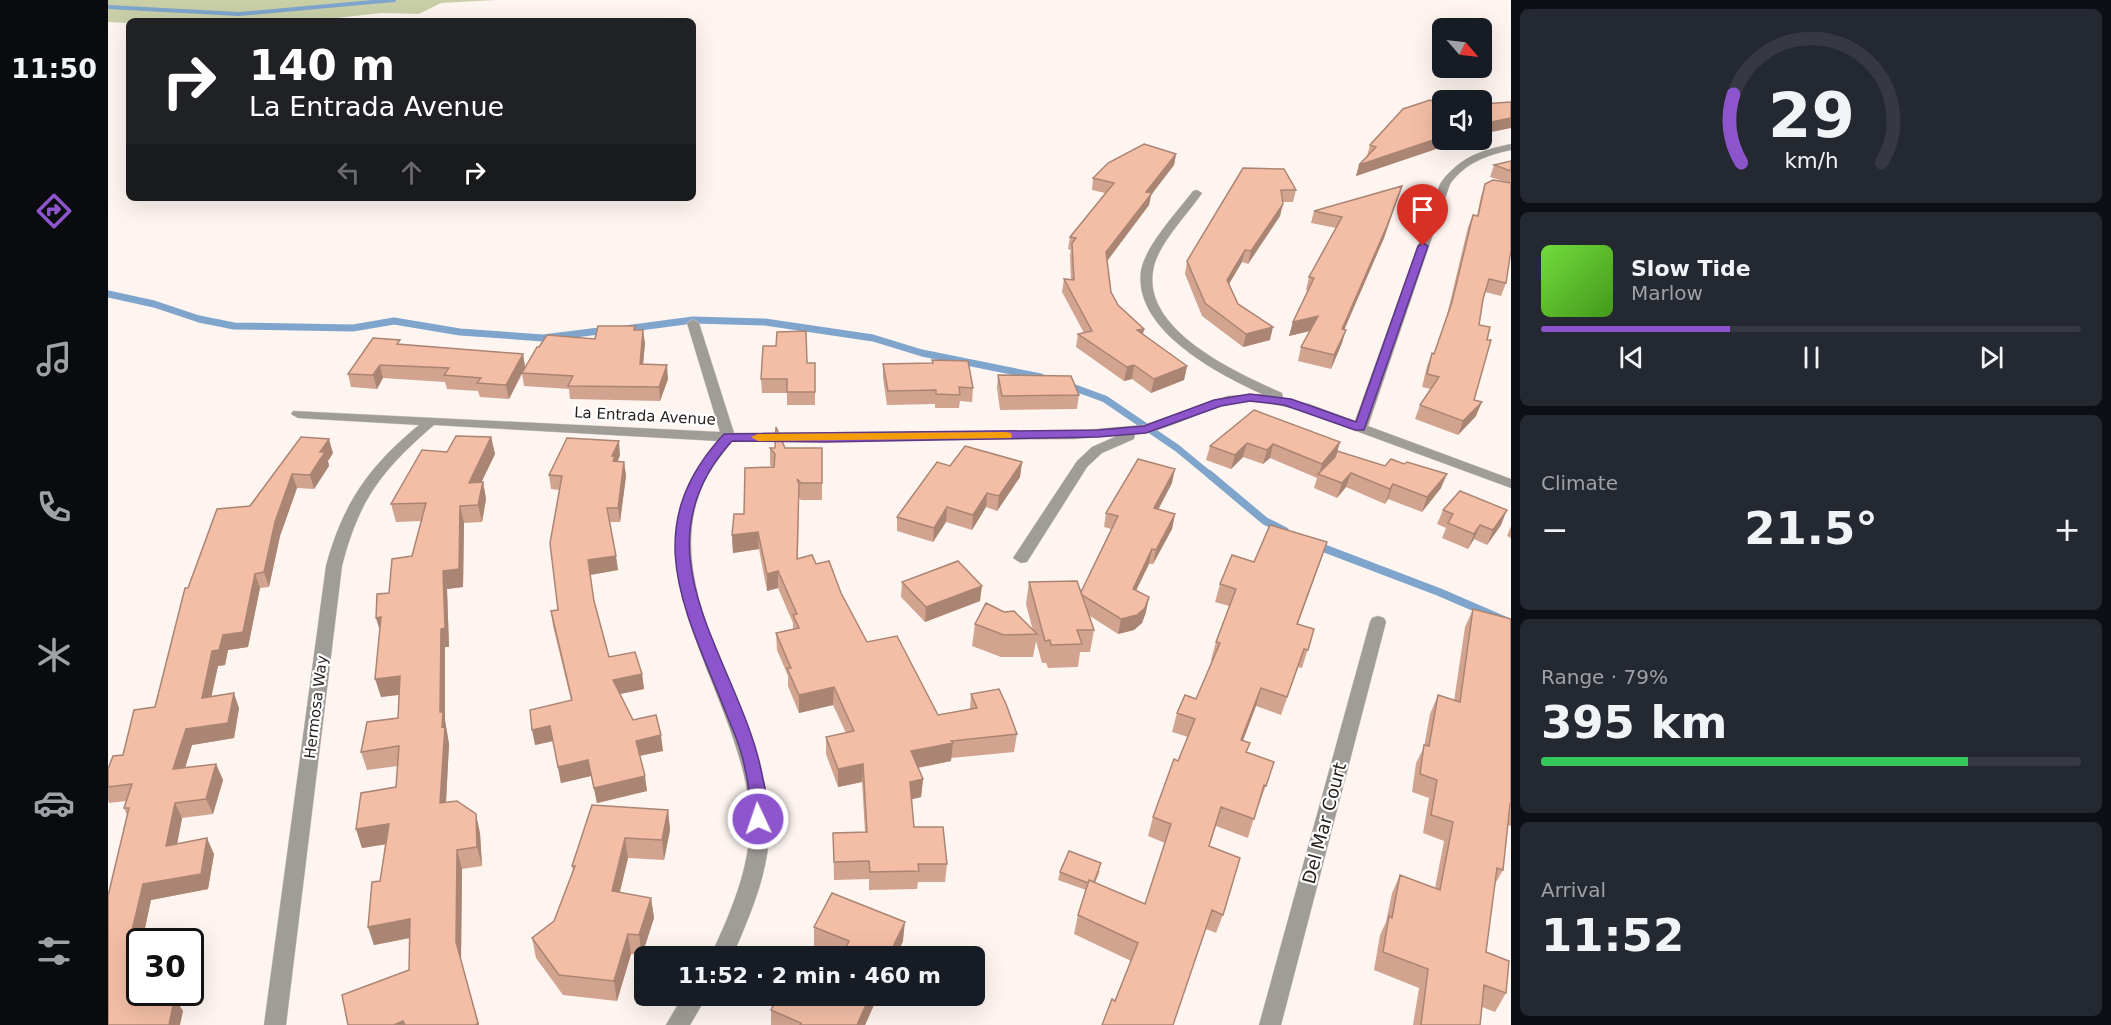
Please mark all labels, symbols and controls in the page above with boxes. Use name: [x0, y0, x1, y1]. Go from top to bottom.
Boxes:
north arrow: [1432, 18, 1492, 78]
map controls: [1432, 18, 1492, 150]
text: 140 m: [249, 41, 395, 90]
icon: right: [150, 42, 228, 120]
text: 11:50: [11, 53, 97, 84]
text: 29: [1768, 79, 1854, 152]
button: sound: [1432, 90, 1492, 150]
text: La Entrada Avenue: [249, 91, 504, 122]
text: km/h: [1784, 148, 1838, 173]
icon: left: [332, 156, 365, 189]
icon: ahead: [395, 156, 428, 189]
icon: right: [458, 156, 491, 189]
pin: [1397, 184, 1448, 246]
icon: directions: [33, 190, 75, 232]
icon: arrive: [1406, 193, 1439, 226]
text: Slow Tide: [1631, 256, 1751, 281]
text: Marlow: [1631, 281, 1703, 305]
icon: music: [33, 338, 75, 380]
icon: previous: [1615, 341, 1648, 374]
icon: pause: [1795, 341, 1828, 374]
icon: next: [1975, 341, 2008, 374]
street label: La Entrada Avenue: [574, 403, 716, 429]
text: Climate: [1541, 471, 1618, 495]
icon: phone: [33, 486, 75, 528]
text: 21.5°: [1744, 502, 1878, 555]
text: −: [1541, 510, 1569, 549]
text: +: [2053, 510, 2081, 549]
icon: climate: [33, 634, 75, 676]
street label: Hermosa Way: [301, 654, 331, 760]
text: Range · 79%: [1541, 665, 1668, 689]
text: 395 km: [1541, 696, 1727, 749]
street label: Del Mar Court: [1298, 760, 1350, 886]
icon: car: [33, 782, 75, 824]
position arrow: [726, 787, 790, 851]
text: Arrival: [1541, 878, 1606, 902]
text: 11:52: [1541, 909, 1684, 962]
speed limit sign: 30: [126, 928, 204, 1006]
icon: filters: [33, 930, 75, 972]
text: 11:52 · 2 min · 460 m: [678, 963, 941, 988]

